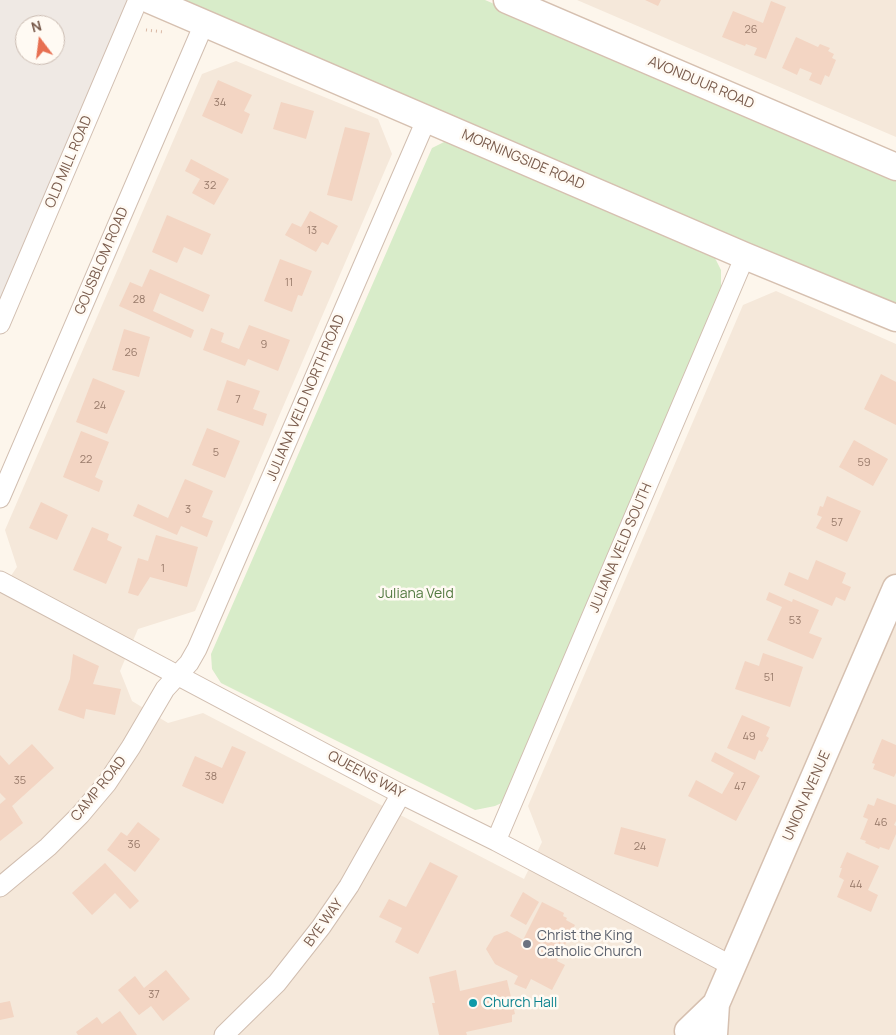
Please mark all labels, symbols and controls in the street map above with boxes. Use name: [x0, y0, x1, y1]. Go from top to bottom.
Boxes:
north arrow: [15, 15, 65, 65]
text: N: [29, 16, 44, 36]
house number: 26: [744, 23, 758, 37]
street label: AVONDUUR ROAD: [646, 53, 756, 113]
house number: 34: [214, 96, 226, 110]
street label: OLD MILL ROAD: [42, 113, 96, 211]
street label: MORNINGSIDE ROAD: [459, 126, 587, 194]
house number: 32: [204, 179, 216, 193]
street label: GOUSBLOM ROAD: [72, 205, 132, 317]
house number: 13: [307, 224, 317, 238]
house number: 11: [285, 276, 293, 290]
house number: 28: [133, 293, 145, 307]
street label: JULIANA VELD NORTH ROAD: [263, 312, 349, 484]
house number: 9: [261, 338, 267, 352]
house number: 26: [124, 346, 138, 360]
house number: 7: [235, 393, 241, 407]
house number: 24: [94, 399, 106, 413]
house number: 5: [213, 446, 219, 460]
house number: 22: [80, 453, 92, 467]
house number: 59: [857, 456, 871, 470]
street label: JULIANA VELD SOUTH: [586, 481, 656, 615]
house number: 3: [185, 503, 191, 517]
house number: 57: [831, 516, 843, 530]
house number: 1: [161, 562, 165, 576]
park label: Juliana Veld: [378, 586, 454, 602]
house number: 53: [789, 614, 801, 628]
house number: 51: [764, 671, 774, 685]
house number: 49: [742, 730, 756, 744]
street label: QUEENS WAY: [325, 748, 407, 802]
street label: UNION AVENUE: [780, 748, 834, 844]
street label: CAMP ROAD: [68, 753, 130, 825]
house number: 38: [205, 770, 217, 784]
house number: 35: [14, 774, 26, 788]
house number: 47: [734, 780, 746, 794]
house number: 46: [874, 816, 888, 830]
house number: 36: [128, 838, 140, 852]
house number: 24: [634, 840, 646, 854]
house number: 44: [849, 878, 863, 892]
street label: BYE WAY: [301, 896, 347, 950]
place label: Christ the King Catholic Church: [537, 928, 642, 960]
marker: Christ the King Catholic Church: [521, 938, 533, 950]
house number: 37: [148, 988, 160, 1002]
place label: Church Hall: [483, 995, 557, 1011]
marker: Church Hall: [467, 997, 479, 1009]

